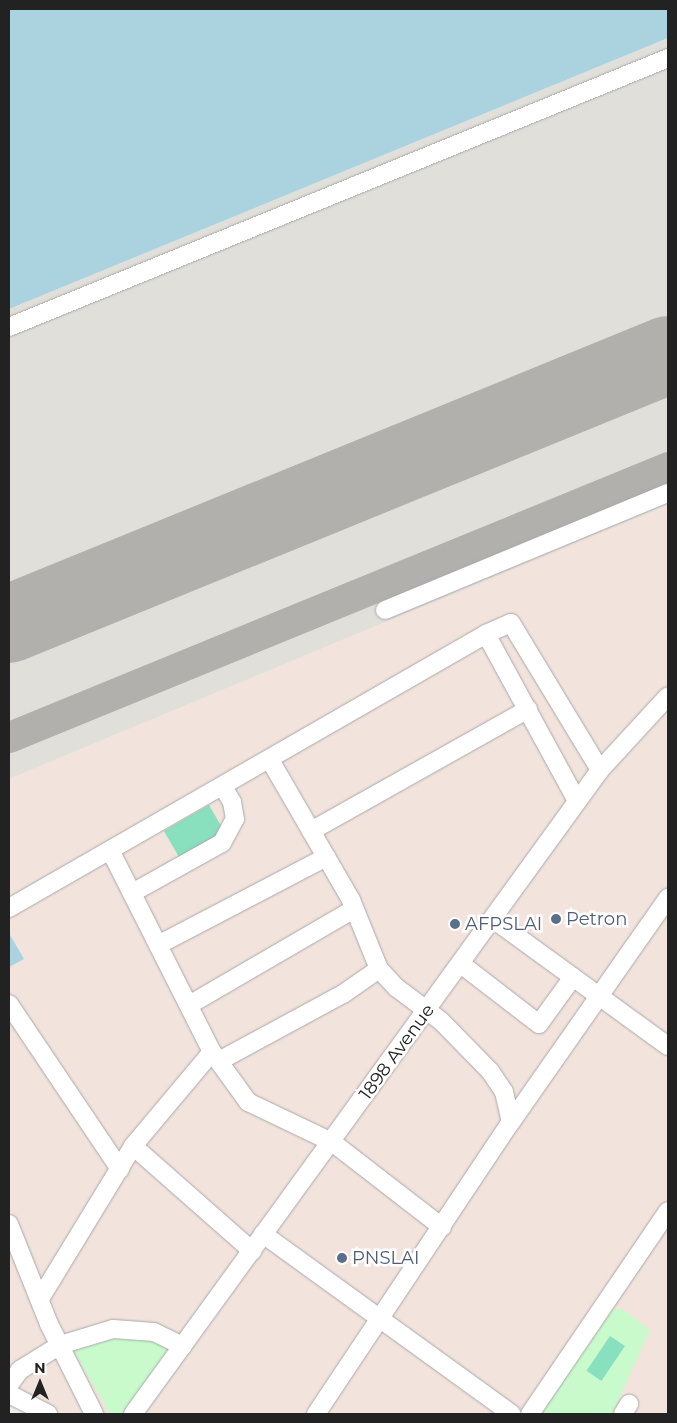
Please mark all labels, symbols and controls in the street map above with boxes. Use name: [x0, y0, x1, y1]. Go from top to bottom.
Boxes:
place label: Petron: [566, 908, 627, 930]
place label: AFPSLAI: [465, 913, 542, 935]
marker: Petron: [550, 913, 562, 925]
marker: AFPSLAI: [449, 918, 461, 930]
street label: 1898 Avenue: [355, 1000, 439, 1104]
place label: PNSLAI: [352, 1247, 419, 1269]
marker: PNSLAI: [336, 1252, 348, 1264]
north arrow: [15, 1358, 65, 1408]
text: N: [34, 1359, 46, 1377]

